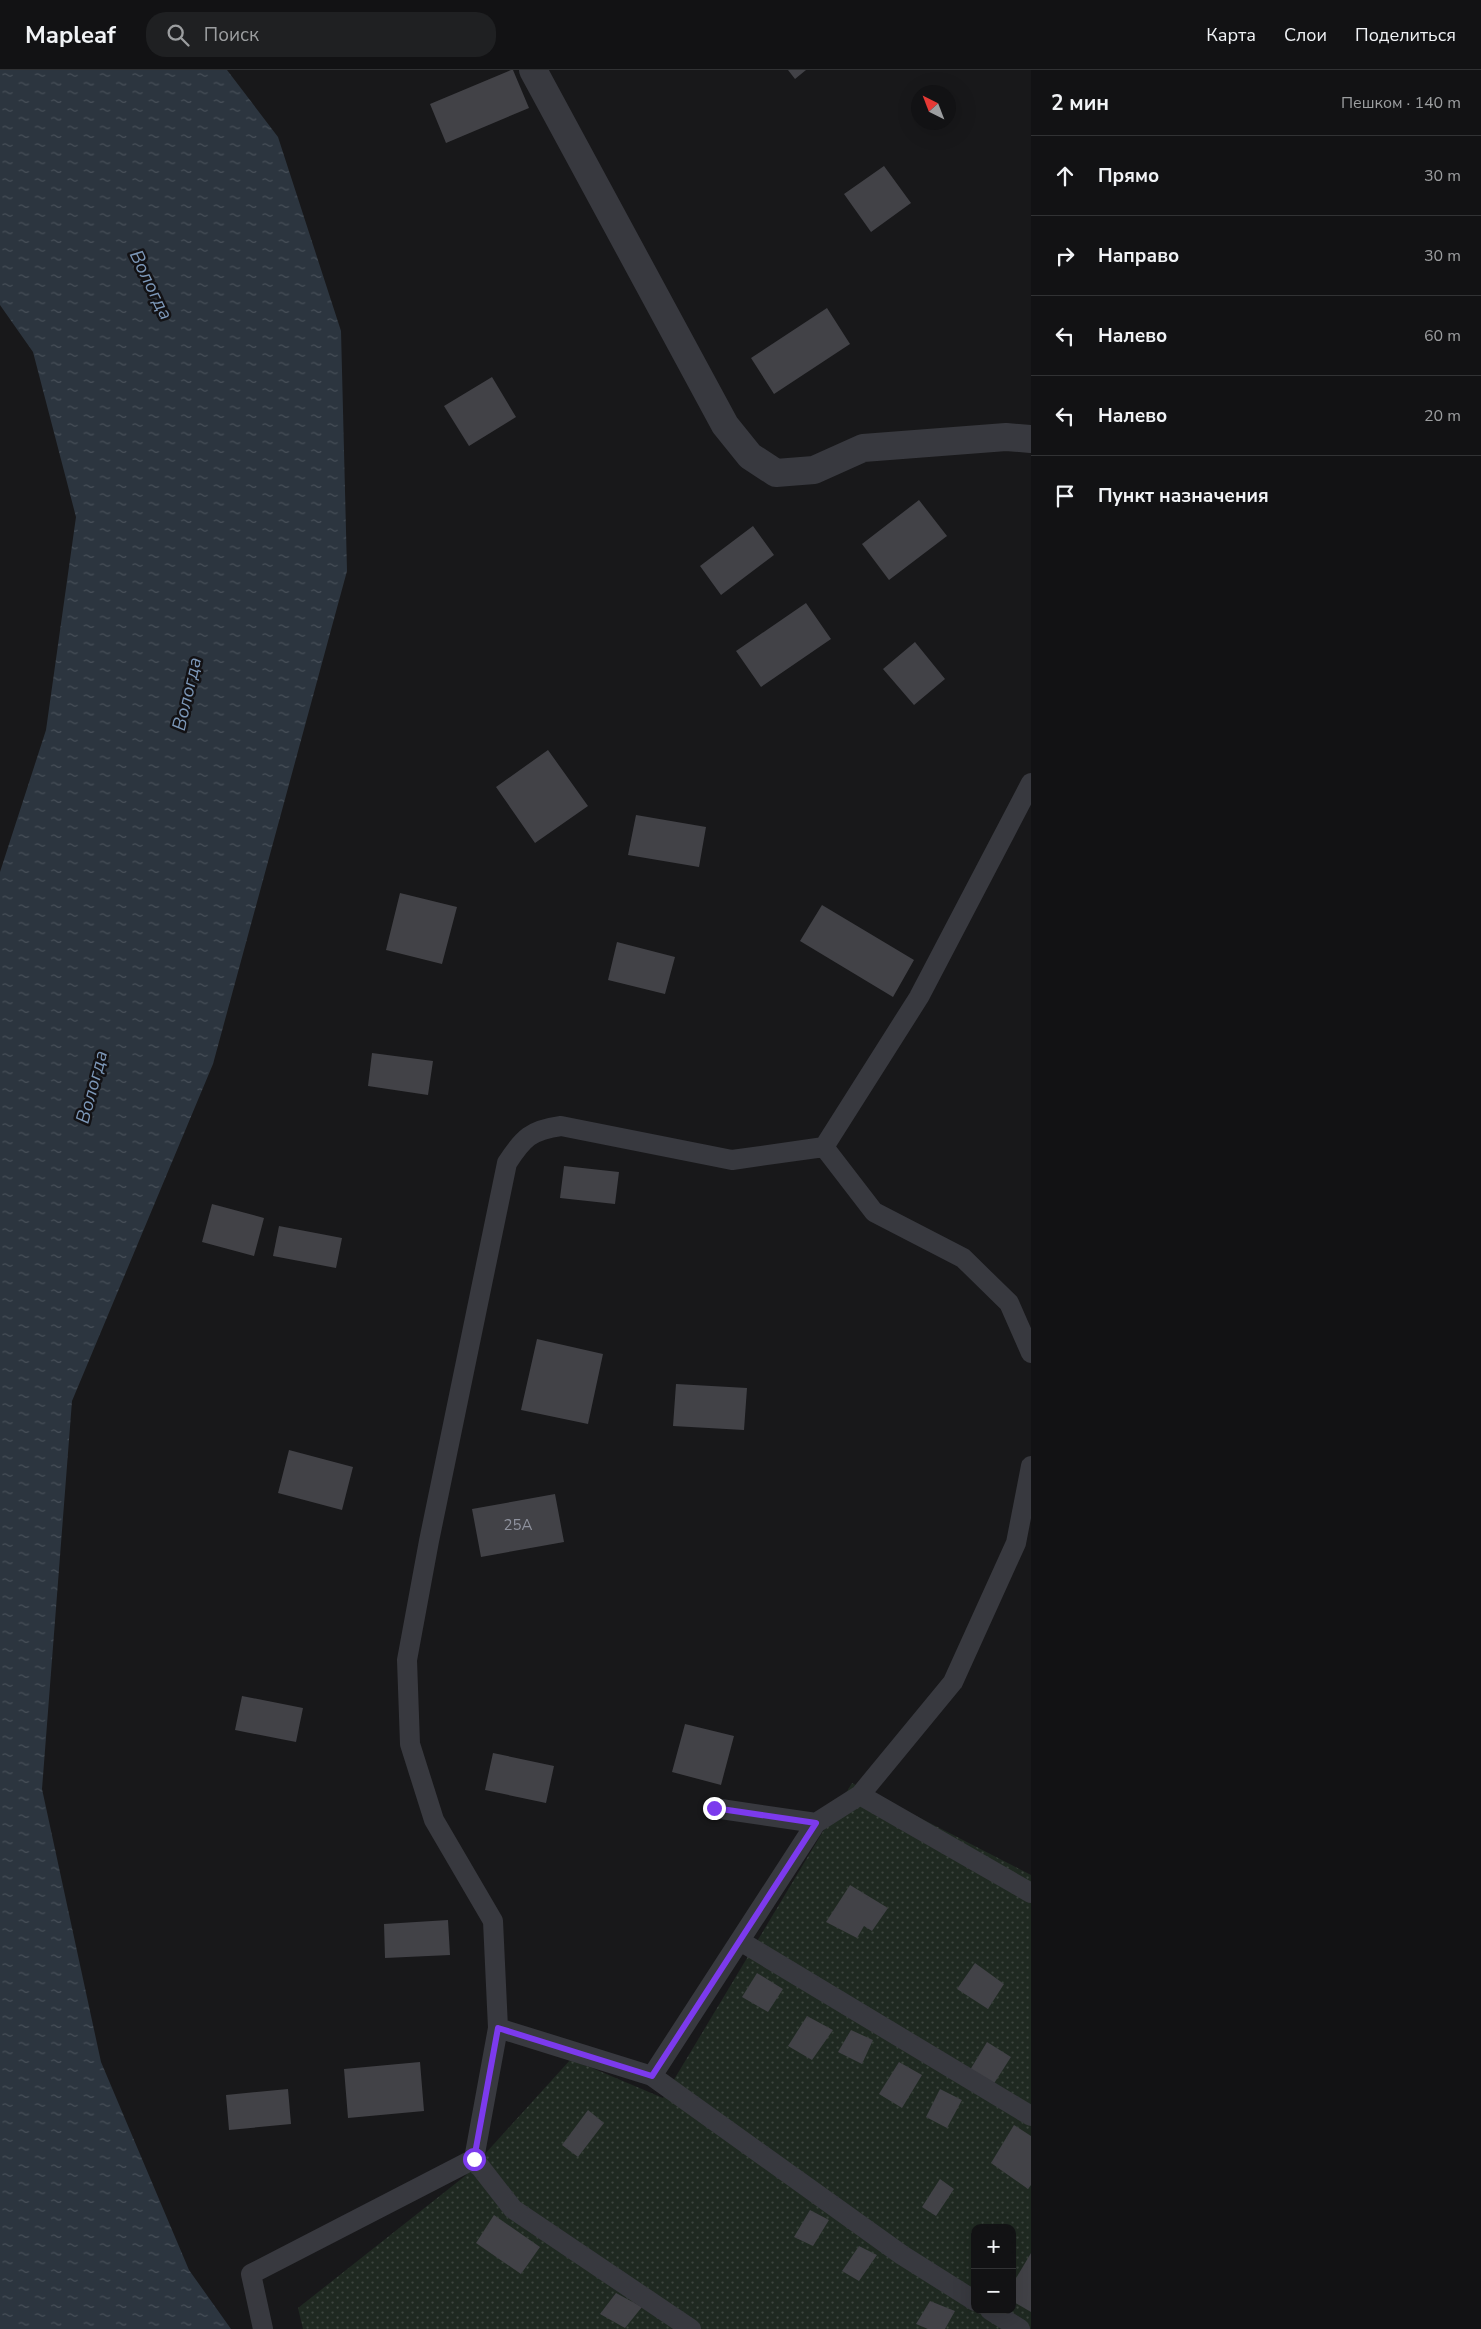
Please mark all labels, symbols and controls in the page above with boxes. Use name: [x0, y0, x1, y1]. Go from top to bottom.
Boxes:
search box: [146, 12, 496, 57]
text: Mapleaf: [25, 19, 116, 51]
icon: search: [164, 21, 192, 49]
text: Поиск: [204, 22, 259, 48]
text: Карта: [1206, 23, 1256, 47]
text: Слои: [1284, 23, 1327, 47]
text: Поделиться: [1355, 23, 1456, 47]
north arrow: [911, 85, 956, 130]
text: 2 мин: [1051, 89, 1109, 117]
text: Пешком · 140 m: [1341, 92, 1461, 114]
icon: ahead: [1051, 162, 1079, 190]
text: Прямо: [1098, 163, 1159, 189]
text: 30 m: [1424, 165, 1461, 187]
icon: right: [1051, 242, 1079, 270]
text: Направо: [1098, 243, 1179, 269]
text: 30 m: [1424, 245, 1461, 267]
water label: Вологда: [123, 246, 179, 324]
icon: left: [1051, 322, 1079, 350]
text: Налево: [1098, 323, 1167, 349]
text: 60 m: [1424, 325, 1461, 347]
icon: left: [1051, 402, 1079, 430]
text: Налево: [1098, 403, 1167, 429]
text: 20 m: [1424, 405, 1461, 427]
icon: arrive: [1051, 482, 1079, 510]
text: Пункт назначения: [1098, 483, 1269, 509]
water label: Вологда: [166, 655, 208, 733]
water label: Вологда: [70, 1047, 114, 1127]
house number: 25А: [504, 1515, 533, 1535]
route end: [703, 1797, 726, 1820]
route start: [463, 2148, 486, 2171]
map controls: [971, 2224, 1016, 2314]
button: +: [971, 2224, 1016, 2269]
button: −: [971, 2269, 1016, 2314]

